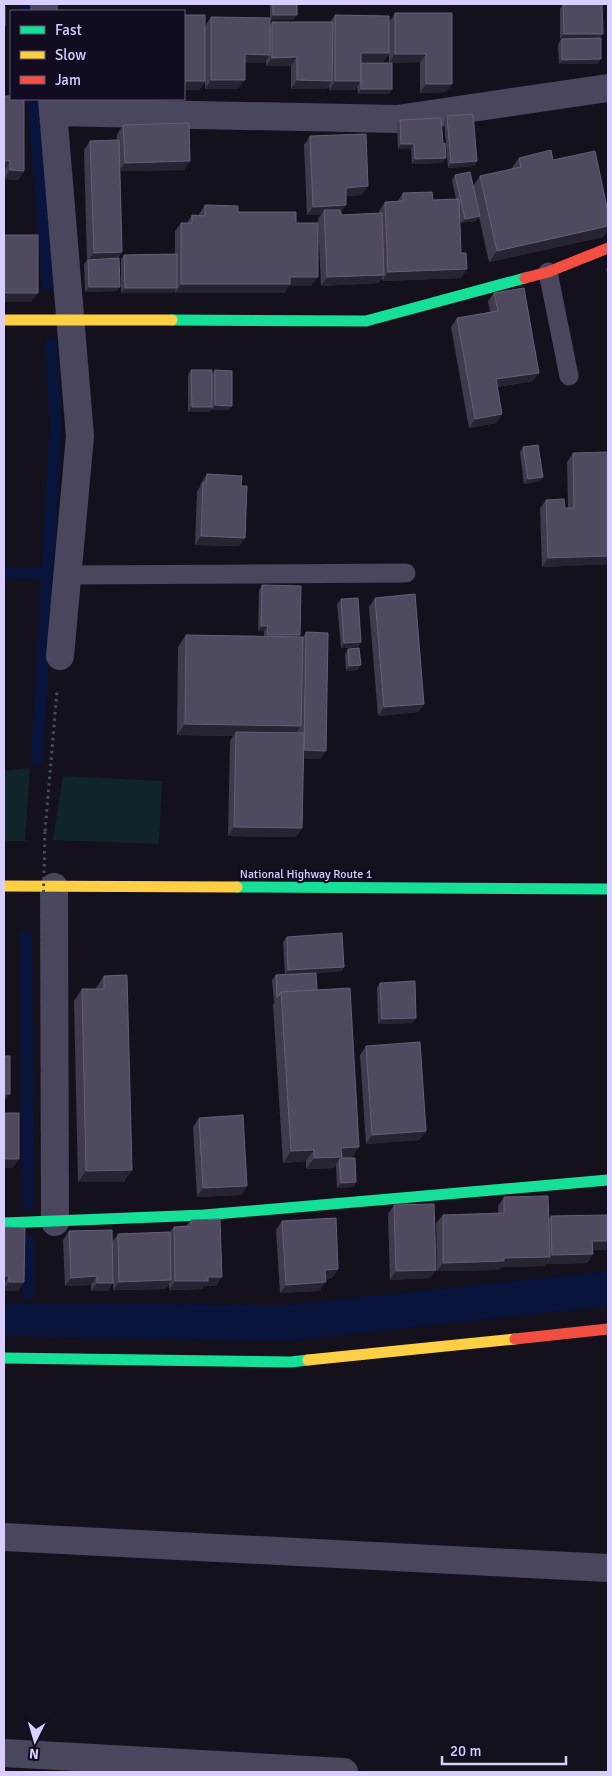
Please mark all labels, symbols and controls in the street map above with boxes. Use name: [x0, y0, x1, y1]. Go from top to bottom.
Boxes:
legend: [10, 10, 185, 100]
text: Fast: [55, 21, 82, 39]
text: Slow: [55, 46, 86, 64]
text: Jam: [55, 71, 81, 89]
street label: National Highway Route 1: [240, 867, 372, 882]
north arrow: [10, 1716, 60, 1766]
scale bar: [442, 1734, 566, 1766]
text: 20 m: [450, 1742, 481, 1760]
text: N: [28, 1745, 40, 1762]

